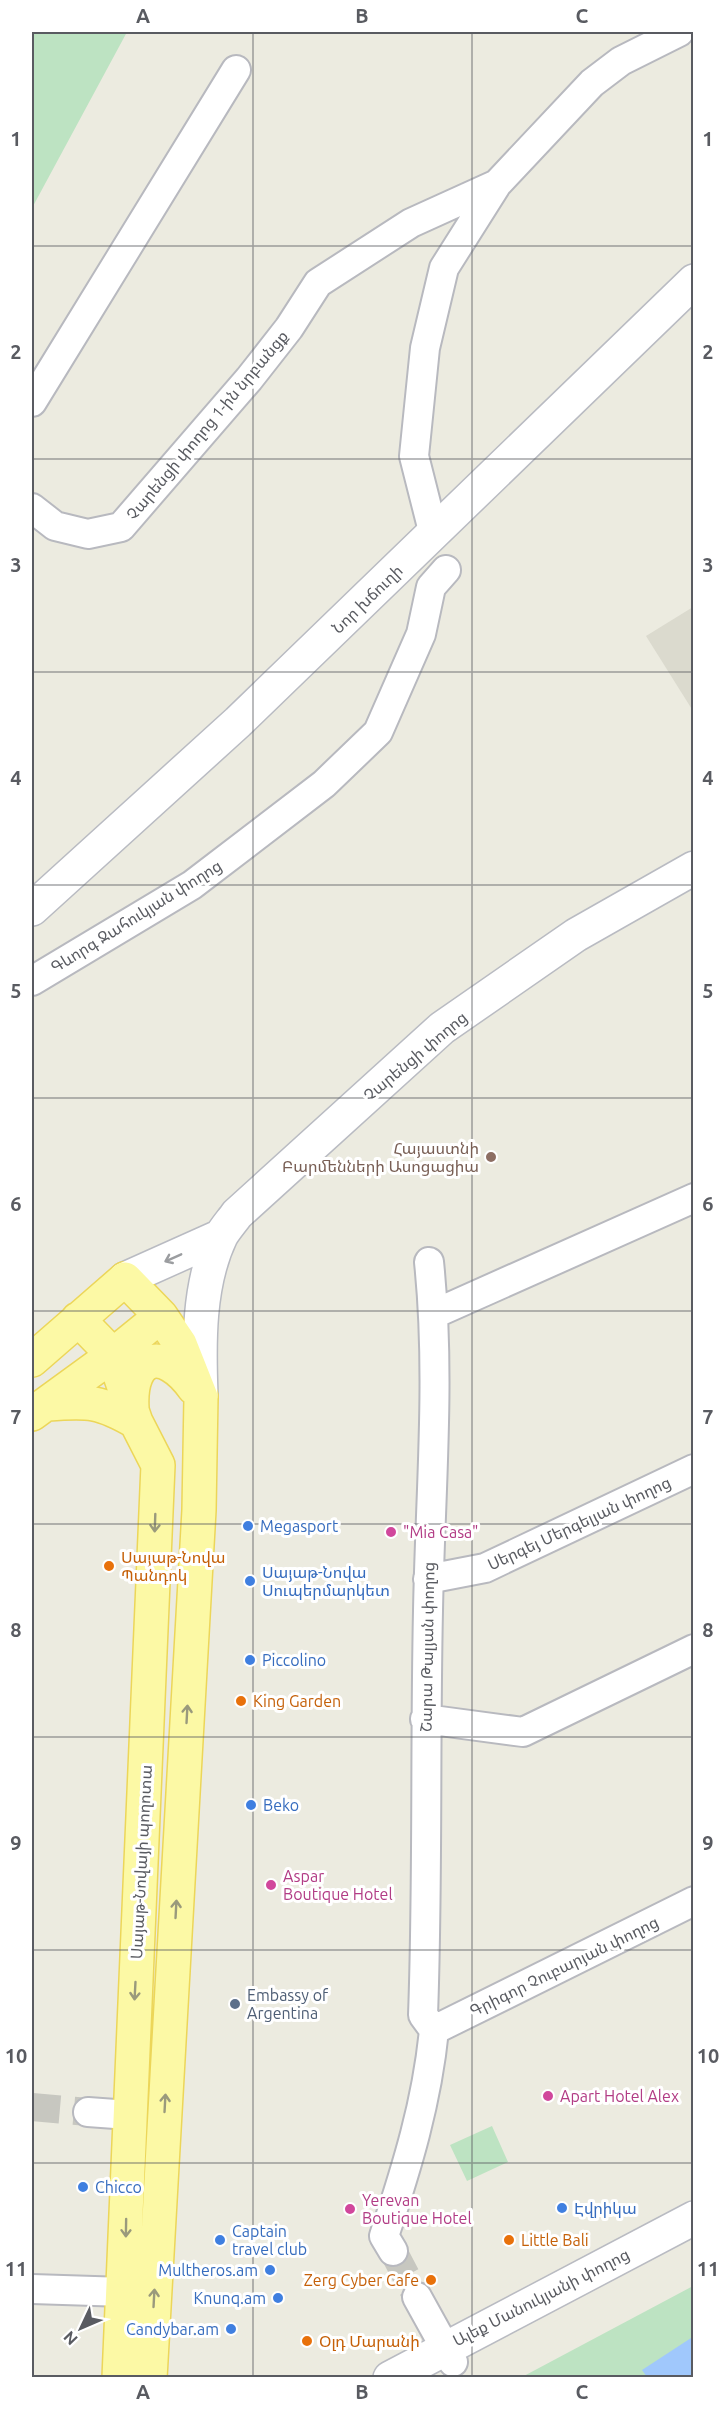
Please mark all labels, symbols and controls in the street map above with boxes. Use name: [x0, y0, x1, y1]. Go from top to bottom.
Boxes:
text: A: [136, 4, 150, 27]
text: B: [355, 4, 369, 27]
text: C: [576, 4, 589, 27]
text: 1: [10, 127, 22, 150]
text: 1: [702, 127, 714, 150]
street label: Չարենցի փողոց 1-ին նրբանցք: [123, 327, 292, 524]
text: 2: [10, 340, 22, 363]
text: 2: [702, 340, 714, 363]
text: 3: [10, 553, 22, 576]
text: 3: [702, 553, 714, 576]
street label: Նոր խճուղի: [328, 561, 407, 638]
text: 4: [10, 766, 22, 789]
text: 4: [702, 766, 714, 789]
street label: Գևորգ Ջահուկյան փողոց: [47, 856, 225, 977]
text: 5: [10, 979, 22, 1002]
text: 5: [702, 979, 714, 1002]
street label: Չարենցի փողոց: [360, 1008, 471, 1105]
place label: Հայաստնի Բարմենների Ասոցացիա: [282, 1139, 479, 1176]
marker: Հայաստնի Բարմենների Ասոցացիա: [484, 1150, 498, 1164]
text: 6: [10, 1192, 22, 1215]
text: 6: [702, 1192, 714, 1215]
one-way arrow: [164, 1253, 182, 1264]
text: 7: [10, 1405, 22, 1428]
text: 7: [702, 1405, 714, 1428]
street label: Սերգեյ Մերգելյան փողոց: [485, 1473, 674, 1574]
one-way arrow: [150, 1513, 161, 1533]
place label: Megasport: [260, 1517, 339, 1535]
marker: Megasport: [241, 1519, 255, 1533]
place label: "Mia Casa": [403, 1523, 478, 1541]
marker: "Mia Casa": [384, 1525, 398, 1539]
place label: Սայաթ-Նովա Պանդոկ: [121, 1548, 225, 1585]
marker: Սայաթ-Նովա Պանդոկ: [102, 1559, 116, 1573]
street label: Շարա Թալյան փողոց: [417, 1562, 438, 1732]
place label: Սայաթ-Նովա Սուպերմարկետ: [262, 1563, 390, 1600]
marker: Սայաթ-Նովա Սուպերմարկետ: [243, 1574, 257, 1588]
text: 8: [10, 1618, 22, 1641]
text: 8: [702, 1618, 714, 1641]
place label: Piccolino: [262, 1651, 326, 1669]
marker: Piccolino: [243, 1653, 257, 1667]
place label: King Garden: [253, 1692, 341, 1710]
marker: King Garden: [234, 1694, 248, 1708]
one-way arrow: [182, 1705, 193, 1725]
street label: Սայաթ-Նովայի պողոտա: [127, 1764, 156, 1960]
place label: Beko: [263, 1796, 299, 1814]
marker: Beko: [244, 1798, 258, 1812]
text: 9: [10, 1831, 22, 1854]
text: 9: [702, 1831, 714, 1854]
place label: Aspar Boutique Hotel: [283, 1867, 393, 1903]
marker: Aspar Boutique Hotel: [264, 1878, 278, 1892]
one-way arrow: [171, 1899, 182, 1919]
street label: Գրիգոր Չուբարյան փողոց: [467, 1912, 662, 2021]
one-way arrow: [129, 1980, 140, 2000]
place label: Embassy of Argentina: [247, 1986, 329, 2022]
marker: Embassy of Argentina: [228, 1997, 242, 2011]
text: 10: [5, 2044, 27, 2067]
text: 10: [697, 2044, 719, 2067]
place label: Apart Hotel Alex: [560, 2087, 679, 2105]
marker: Apart Hotel Alex: [541, 2089, 555, 2103]
one-way arrow: [160, 2094, 171, 2114]
place label: Chicco: [95, 2178, 142, 2196]
marker: Chicco: [76, 2180, 90, 2194]
place label: Yerevan Boutique Hotel: [362, 2191, 472, 2227]
place label: Էվրիկա: [574, 2199, 637, 2218]
marker: Էվրիկա: [555, 2201, 569, 2215]
marker: Yerevan Boutique Hotel: [343, 2202, 357, 2216]
one-way arrow: [121, 2217, 132, 2237]
place label: Captain travel club: [232, 2222, 307, 2258]
place label: Little Bali: [521, 2231, 589, 2249]
marker: Captain travel club: [213, 2233, 227, 2247]
marker: Little Bali: [502, 2233, 516, 2247]
street label: Ալեք Մանուկյանի փողոց: [450, 2245, 633, 2350]
text: 11: [5, 2257, 27, 2280]
text: 11: [697, 2257, 719, 2280]
place label: Multheros.am: [158, 2261, 258, 2279]
marker: Multheros.am: [263, 2263, 277, 2277]
place label: Zerg Cyber Cafe: [304, 2271, 419, 2289]
marker: Zerg Cyber Cafe: [424, 2273, 438, 2287]
one-way arrow: [149, 2289, 160, 2309]
place label: Knunq.am: [194, 2289, 266, 2307]
marker: Knunq.am: [271, 2291, 285, 2305]
north arrow: [51, 2298, 111, 2358]
place label: Candybar.am: [126, 2320, 219, 2338]
marker: Candybar.am: [224, 2322, 238, 2336]
text: N: [60, 2328, 81, 2349]
place label: Օլդ Մարանի: [319, 2332, 420, 2351]
marker: Օլդ Մարանի: [300, 2334, 314, 2348]
text: A: [136, 2380, 150, 2403]
text: B: [355, 2380, 369, 2403]
text: C: [576, 2380, 589, 2403]

